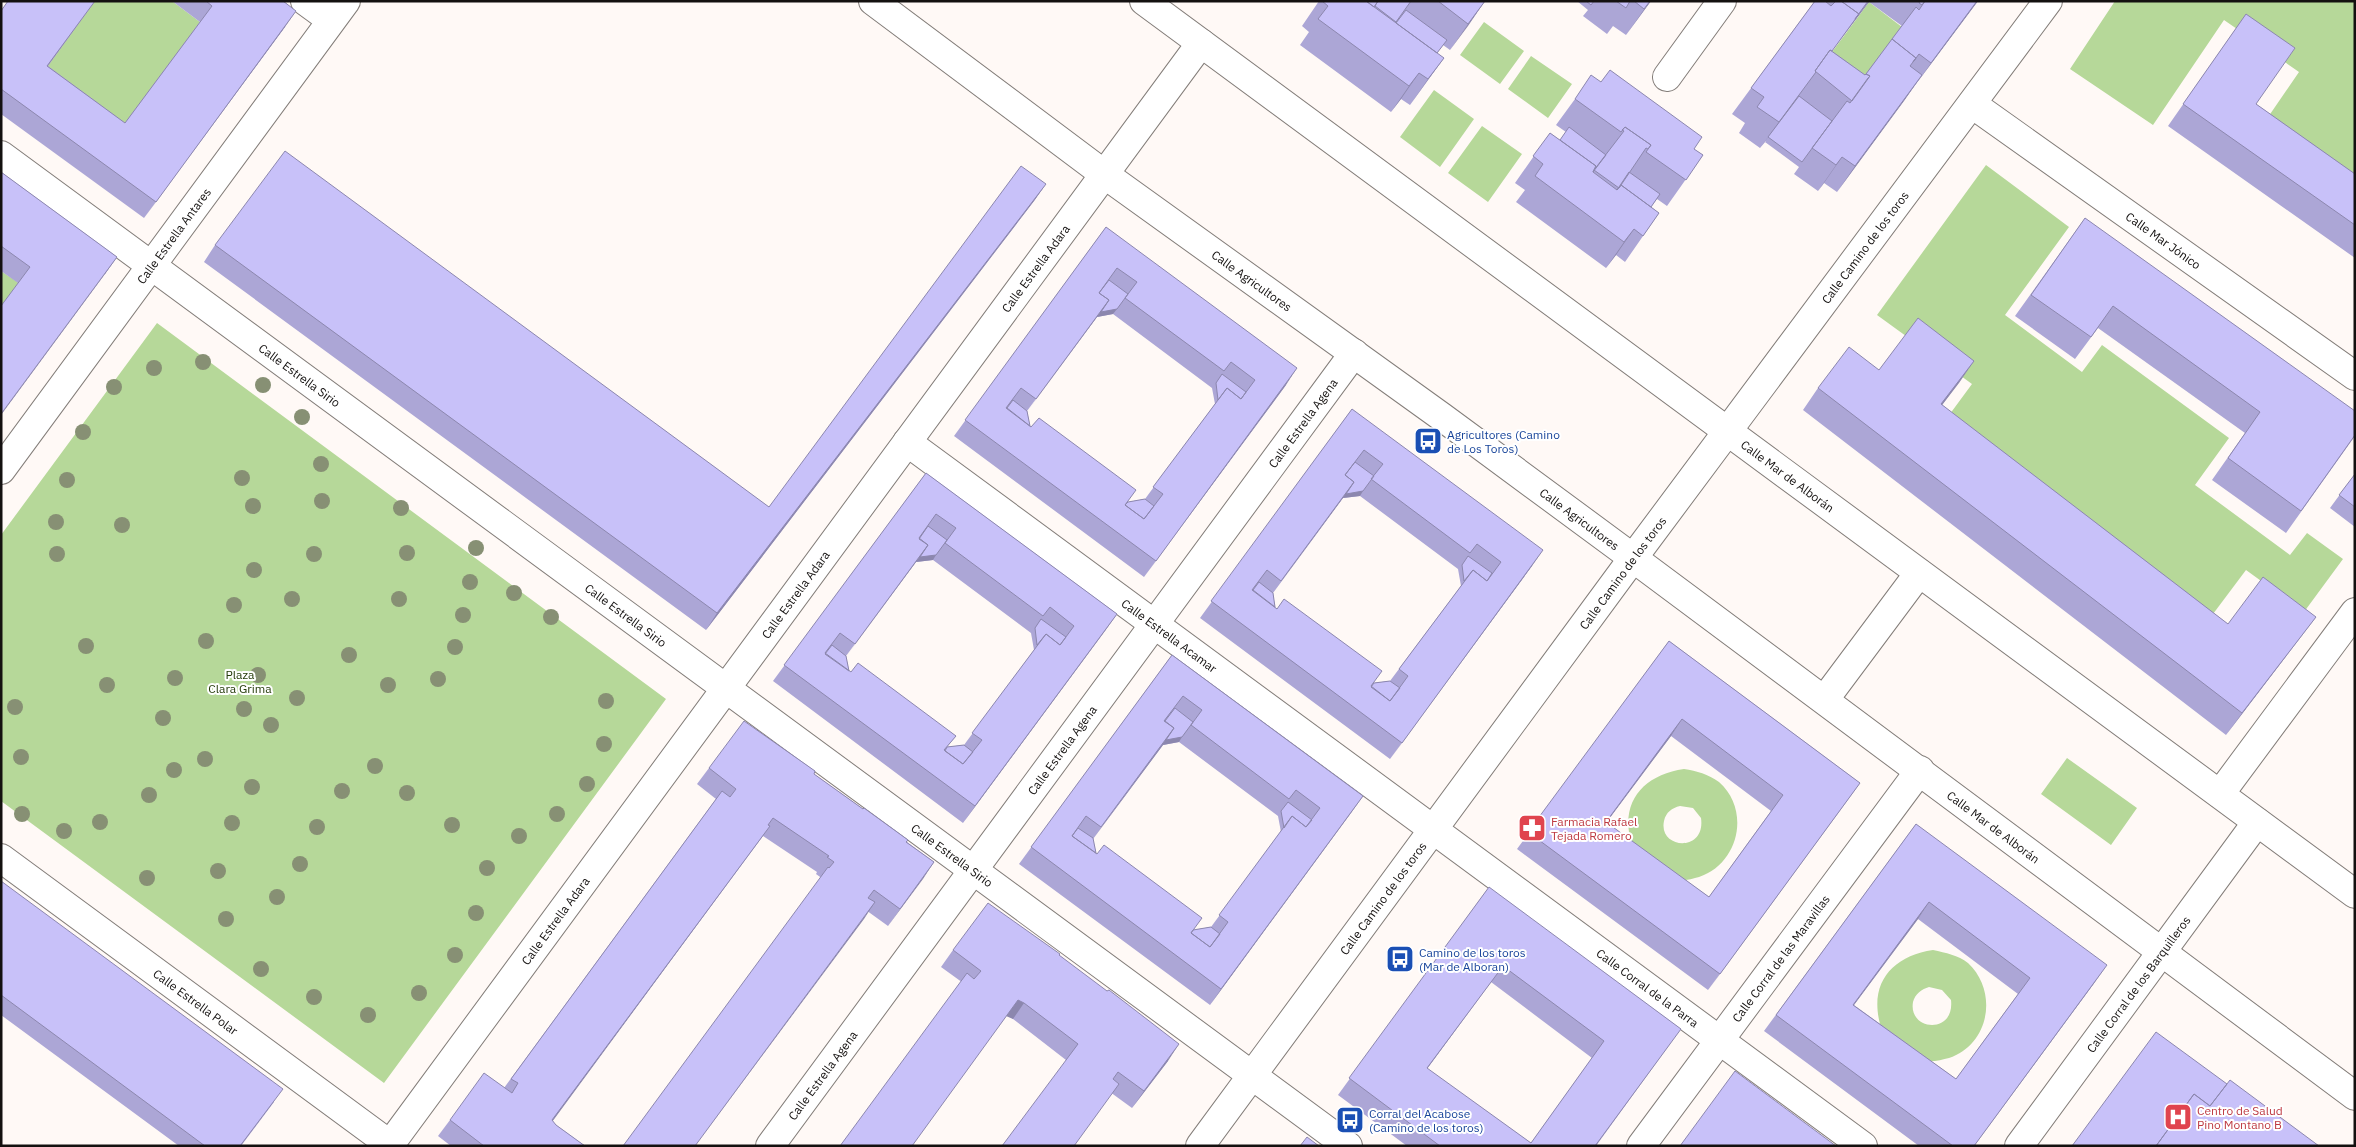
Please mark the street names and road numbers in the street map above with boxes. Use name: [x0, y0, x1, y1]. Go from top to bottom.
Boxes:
street label: Calle Estrella Antares: [133, 185, 214, 287]
street label: Calle Camino de los toros: [1818, 188, 1912, 306]
street label: Calle Mar Jónico: [2123, 208, 2204, 272]
street label: Calle Estrella Adara: [998, 221, 1073, 315]
street label: Calle Agricultores: [1209, 247, 1295, 314]
street label: Calle Estrella Sirio: [256, 340, 344, 410]
street label: Calle Estrella Agena: [1265, 375, 1341, 471]
street label: Calle Mar de Alborán: [1738, 437, 1837, 515]
street label: Calle Agricultores: [1537, 484, 1622, 553]
street label: Calle Camino de los toros: [1576, 513, 1669, 632]
street label: Calle Estrella Adara: [758, 547, 833, 641]
street label: Calle Estrella Sirio: [582, 580, 670, 650]
street label: Calle Estrella Acamar: [1119, 595, 1221, 676]
street label: Calle Estrella Agena: [1024, 702, 1100, 797]
street label: Calle Mar de Alborán: [1944, 787, 2043, 866]
street label: Calle Estrella Sirio: [909, 820, 996, 890]
street label: Calle Camino de los toros: [1336, 838, 1429, 957]
street label: Calle Estrella Adara: [518, 873, 593, 967]
street label: Calle Corral de las Maravillas: [1728, 891, 1833, 1025]
street label: Calle Corral de los Barquilleros: [2083, 913, 2193, 1055]
street label: Calle Corral de la Parra: [1594, 945, 1702, 1030]
street label: Calle Estrella Polar: [151, 965, 242, 1038]
street label: Calle Estrella Agena: [784, 1027, 860, 1123]

